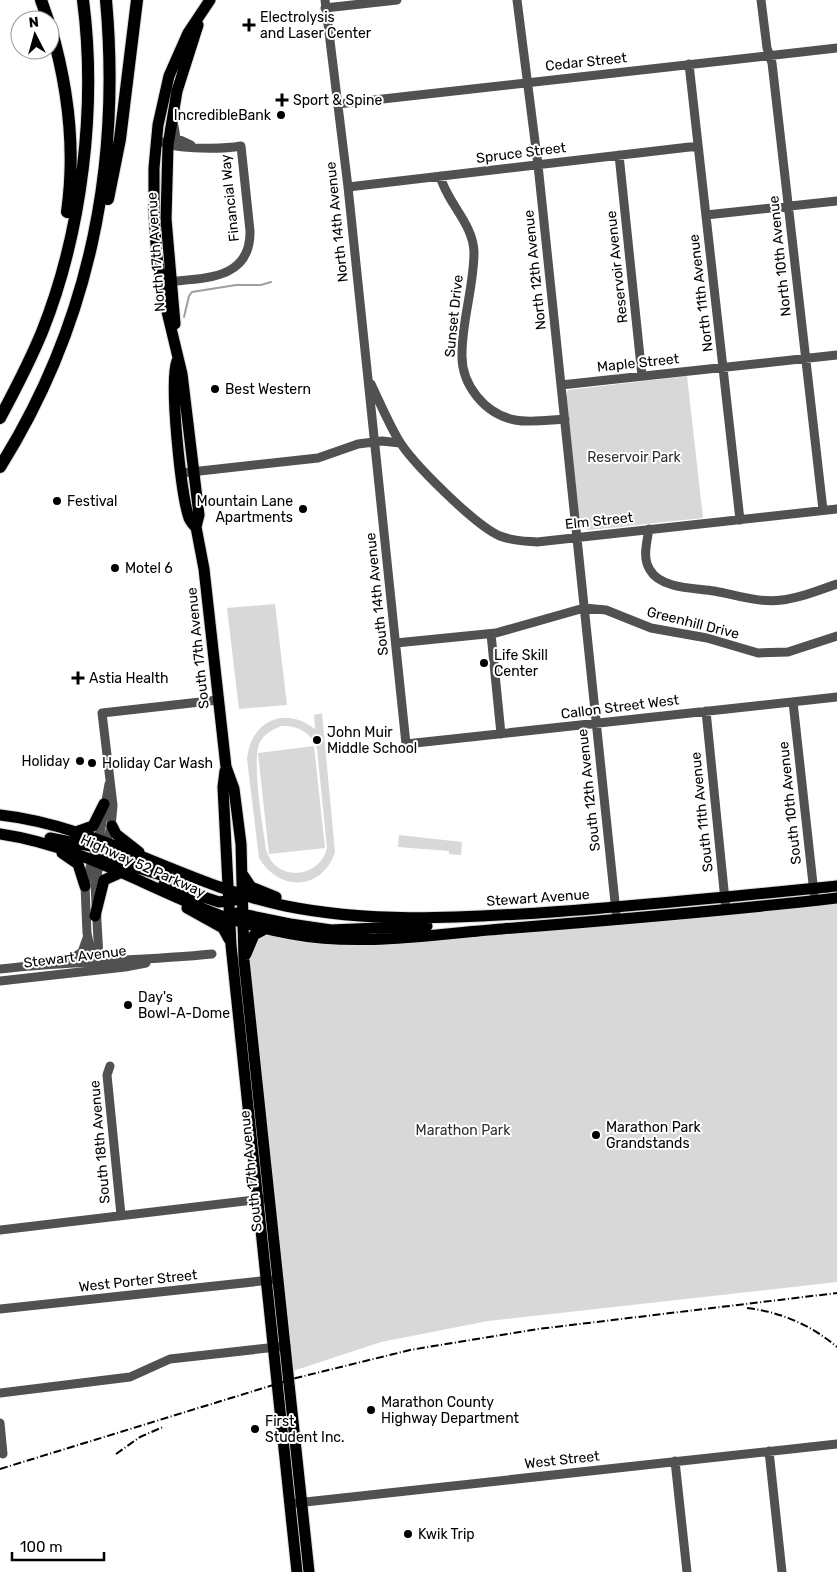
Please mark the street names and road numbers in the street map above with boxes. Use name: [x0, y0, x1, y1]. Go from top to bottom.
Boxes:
street label: Cedar Street: [544, 49, 628, 75]
street label: Spruce Street: [475, 139, 567, 167]
street label: Financial Way: [217, 153, 243, 243]
street label: North 14th Avenue: [322, 161, 352, 283]
street label: North 17th Avenue: [143, 192, 169, 312]
street label: North 10th Avenue: [765, 195, 795, 317]
street label: North 12th Avenue: [520, 209, 550, 331]
street label: Reservoir Avenue: [603, 210, 631, 324]
street label: North 11th Avenue: [685, 233, 717, 353]
street label: Sunset Drive: [441, 274, 467, 358]
street label: Maple Street: [596, 350, 680, 376]
street label: Elm Street: [564, 509, 634, 533]
street label: South 14th Avenue: [362, 532, 392, 656]
street label: South 17th Avenue: [183, 586, 213, 709]
street label: Greenhill Drive: [645, 603, 741, 643]
street label: Callon Street West: [560, 691, 681, 723]
street label: South 12th Avenue: [574, 728, 604, 852]
street label: South 10th Avenue: [775, 741, 805, 865]
street label: South 11th Avenue: [687, 751, 717, 873]
street label: Highway 52 Parkway: [78, 831, 208, 901]
street label: Stewart Avenue: [486, 886, 590, 910]
street label: Stewart Avenue: [23, 942, 128, 972]
street label: South 18th Avenue: [86, 1080, 114, 1204]
street label: South 17th Avenue: [236, 1109, 266, 1232]
street label: West Porter Street: [78, 1266, 199, 1296]
street label: West Street: [524, 1448, 601, 1472]

